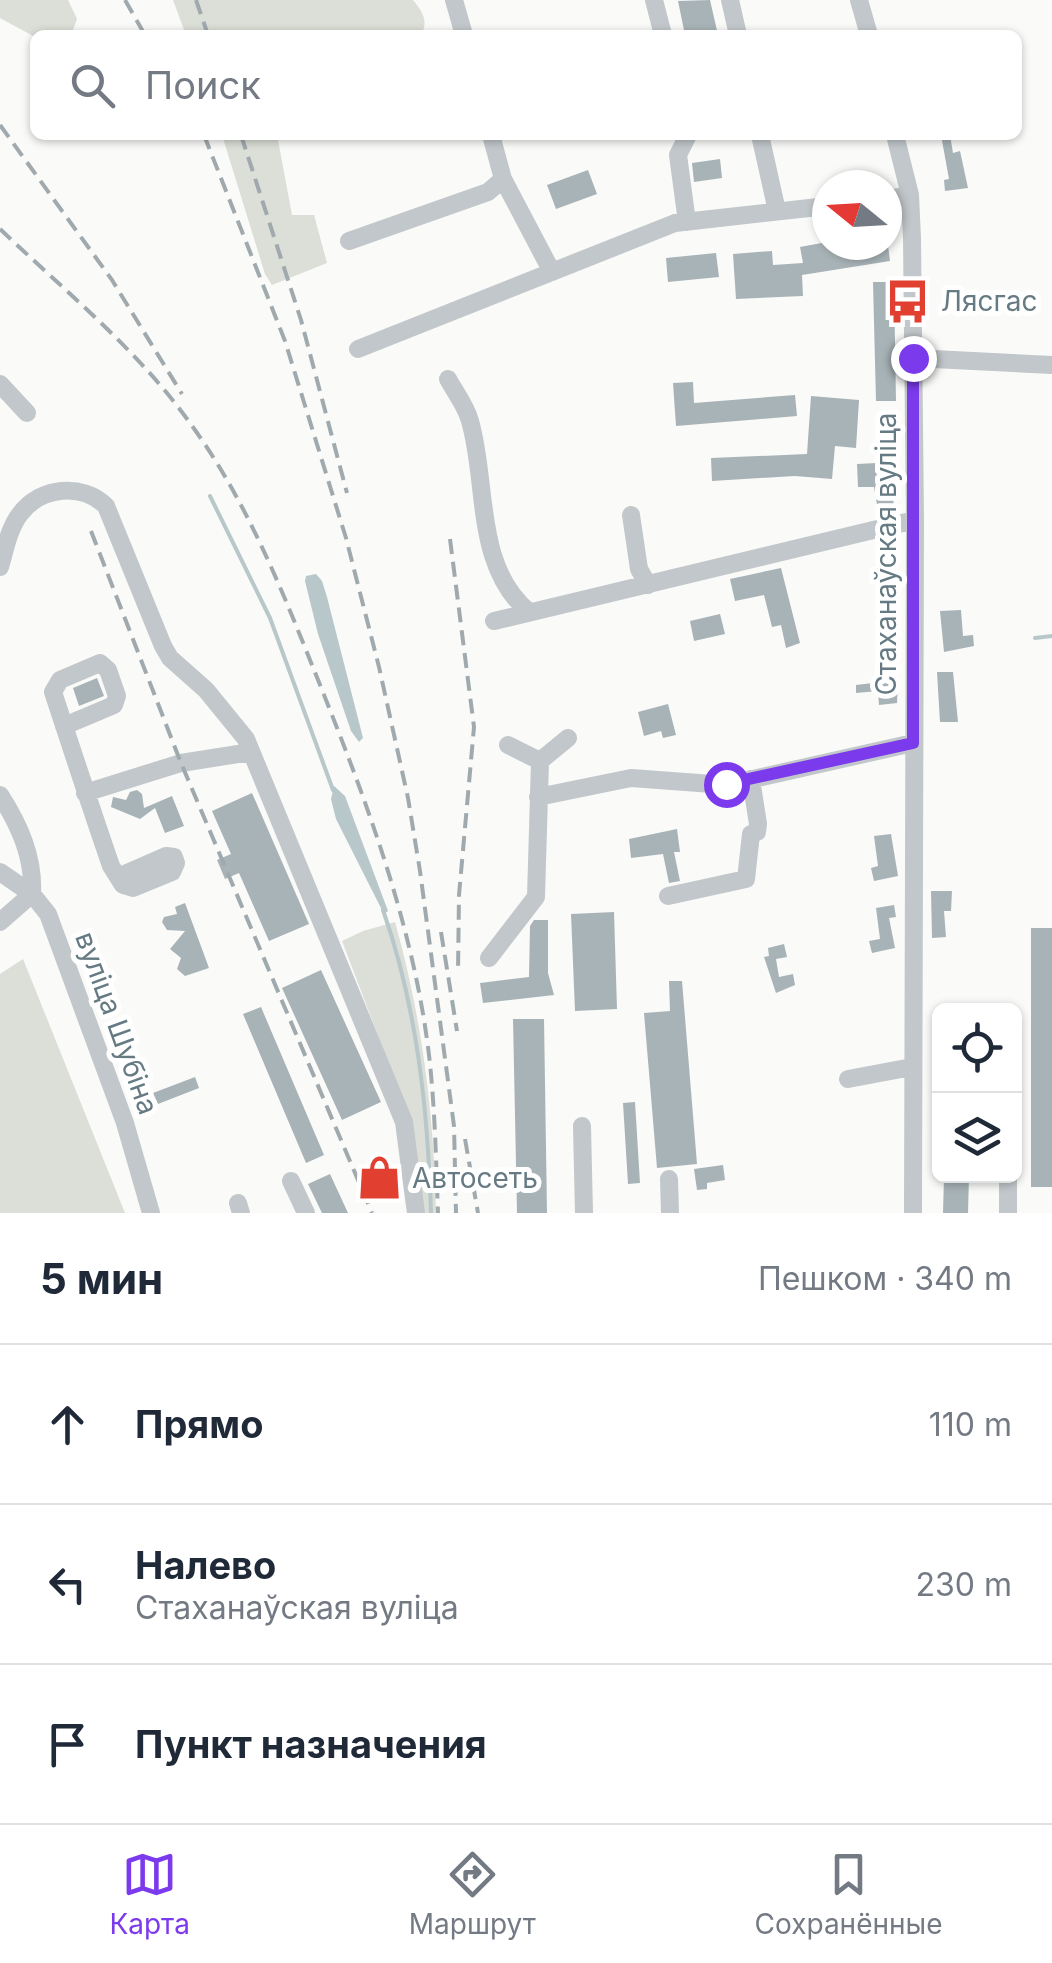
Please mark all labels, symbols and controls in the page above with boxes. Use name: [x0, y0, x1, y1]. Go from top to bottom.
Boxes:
search box: [30, 30, 1022, 140]
icon: search: [65, 58, 120, 113]
text: Поиск: [145, 62, 261, 108]
north arrow: [812, 170, 902, 260]
bus stop icon: Лясгас: [884, 277, 932, 325]
place label: Лясгас: [941, 284, 1037, 318]
route end: [891, 336, 937, 382]
street label: Стаханаўская вуліца: [869, 412, 903, 696]
route start: [704, 762, 750, 808]
street label: вуліца Шубіна: [68, 927, 166, 1119]
map controls: [932, 1003, 1022, 1183]
button: locate: [932, 1003, 1022, 1093]
button: layers: [932, 1093, 1022, 1183]
shop icon: Автосеть: [355, 1154, 403, 1202]
place label: Автосеть: [412, 1161, 538, 1195]
text: 5 мин: [40, 1253, 163, 1304]
text: Пешком · 340 m: [758, 1259, 1012, 1298]
icon: ahead: [40, 1397, 95, 1452]
text: Прямо: [135, 1401, 263, 1447]
text: 110 m: [929, 1405, 1012, 1444]
text: Налево: [135, 1542, 276, 1588]
icon: left: [40, 1557, 95, 1612]
text: 230 m: [916, 1565, 1012, 1604]
text: Стаханаўская вуліца: [135, 1588, 459, 1627]
icon: arrive: [40, 1717, 95, 1772]
text: Пункт назначения: [135, 1721, 487, 1767]
tab: Карта: [109, 1847, 190, 1941]
tab: Маршрут: [409, 1847, 536, 1941]
tab: Сохранённые: [755, 1847, 943, 1941]

